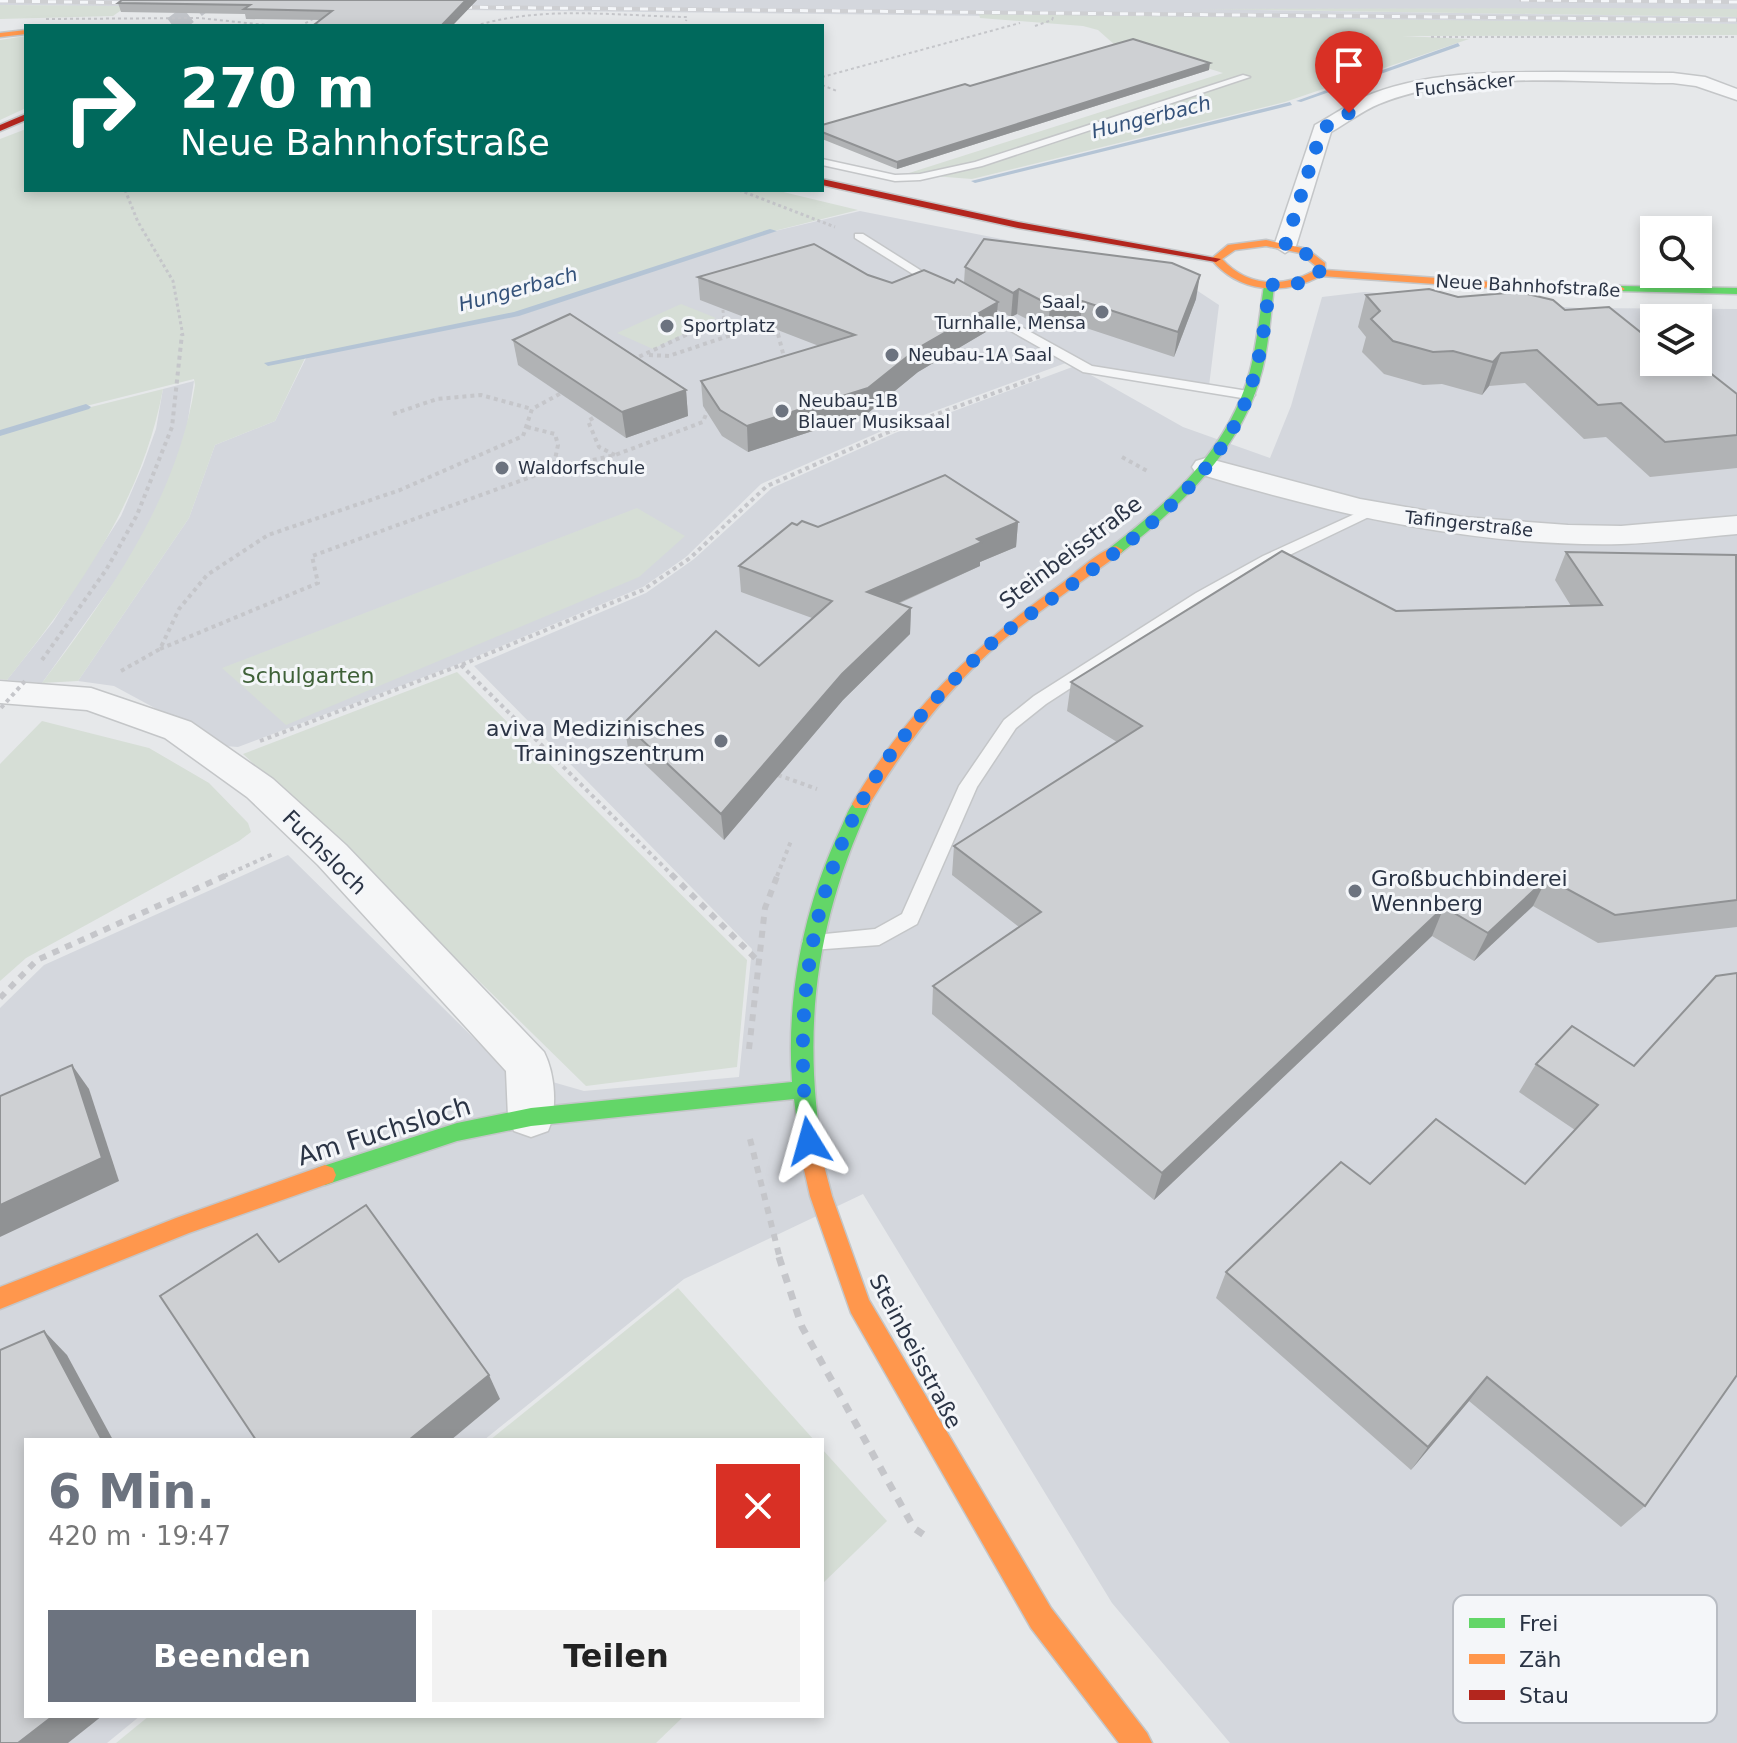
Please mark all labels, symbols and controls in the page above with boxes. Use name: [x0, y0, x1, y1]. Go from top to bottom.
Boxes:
pin: [1315, 31, 1383, 113]
icon: arrive: [1327, 43, 1371, 87]
text: 270 m: [180, 55, 375, 120]
icon: right: [48, 56, 152, 160]
street label: Fuchsäcker: [1414, 69, 1517, 100]
water label: Hungerbach: [1089, 91, 1213, 143]
text: Neue Bahnhofstraße: [180, 122, 550, 163]
map controls: [1640, 216, 1712, 376]
button: search: [1640, 216, 1712, 288]
water label: Hungerbach: [456, 262, 580, 316]
street label: Neue Bahnhofstraße: [1435, 270, 1621, 301]
place label: Saal, Turnhalle, Mensa: [933, 291, 1086, 333]
marker: Saal, Turnhalle, Mensa: [1093, 303, 1111, 321]
button: layers: [1640, 304, 1712, 376]
place label: Sportplatz: [683, 315, 775, 336]
marker: Sportplatz: [658, 317, 676, 335]
place label: Neubau-1A Saal: [908, 344, 1052, 365]
marker: Neubau-1A Saal: [883, 346, 901, 364]
place label: Neubau-1B Blauer Musiksaal: [798, 390, 950, 432]
marker: Neubau-1B Blauer Musiksaal: [773, 402, 791, 420]
place label: Waldorfschule: [518, 457, 645, 478]
marker: Waldorfschule: [493, 459, 511, 477]
street label: Steinbeisstraße: [994, 491, 1146, 614]
street label: Tafingerstraße: [1403, 506, 1534, 541]
park label: Schulgarten: [242, 663, 374, 688]
place label: aviva Medizinisches Trainingszentrum: [486, 716, 705, 766]
marker: aviva Medizinisches Trainingszentrum: [712, 732, 730, 750]
street label: Fuchsloch: [277, 805, 372, 900]
place label: Großbuchbinderei Wennberg: [1371, 866, 1568, 916]
marker: Großbuchbinderei Wennberg: [1346, 882, 1364, 900]
street label: Am Fuchsloch: [294, 1090, 474, 1172]
position arrow: [767, 1099, 851, 1183]
street label: Steinbeisstraße: [864, 1270, 967, 1433]
text: 6 Min.: [48, 1463, 215, 1519]
button: close: [716, 1464, 800, 1548]
text: 420 m · 19:47: [48, 1521, 231, 1551]
legend: [1453, 1595, 1717, 1723]
button: Beenden: [48, 1610, 416, 1702]
button: Teilen: [432, 1610, 800, 1702]
text: Frei: [1519, 1611, 1558, 1636]
text: Zäh: [1519, 1647, 1562, 1672]
text: Stau: [1519, 1683, 1569, 1708]

